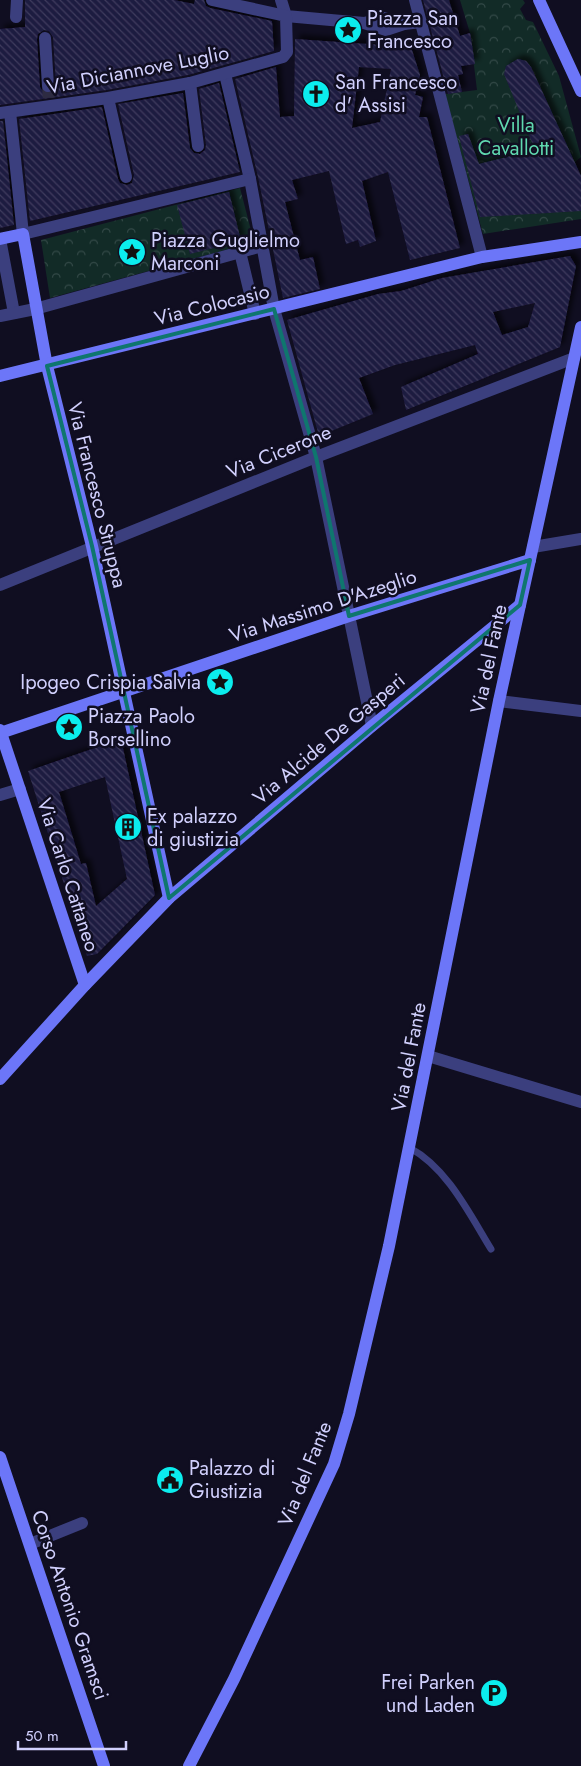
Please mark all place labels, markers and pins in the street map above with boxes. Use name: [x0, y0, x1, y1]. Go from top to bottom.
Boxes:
place label: Piazza San Francesco: [367, 4, 458, 56]
place icon: Piazza San Francesco: [333, 15, 363, 45]
place label: San Francesco d' Assisi: [335, 68, 457, 120]
church icon: San Francesco d' Assisi: [301, 79, 331, 109]
place label: Piazza Guglielmo Marconi: [151, 226, 300, 278]
place icon: Piazza Guglielmo Marconi: [117, 237, 147, 267]
place icon: Ipogeo Crispia Salvia: [205, 667, 235, 697]
place label: Ipogeo Crispia Salvia: [20, 668, 201, 697]
place label: Piazza Paolo Borsellino: [88, 702, 195, 754]
place icon: Piazza Paolo Borsellino: [54, 712, 84, 742]
place label: Ex palazzo di giustizia: [147, 802, 239, 854]
building icon: Ex palazzo di giustizia: [113, 812, 143, 842]
place label: Palazzo di Giustizia: [189, 1454, 275, 1506]
public building icon: Palazzo di Giustizia: [155, 1465, 185, 1495]
place label: Frei Parken und Laden: [381, 1668, 475, 1720]
parking icon: Frei Parken und Laden: [479, 1678, 509, 1708]

